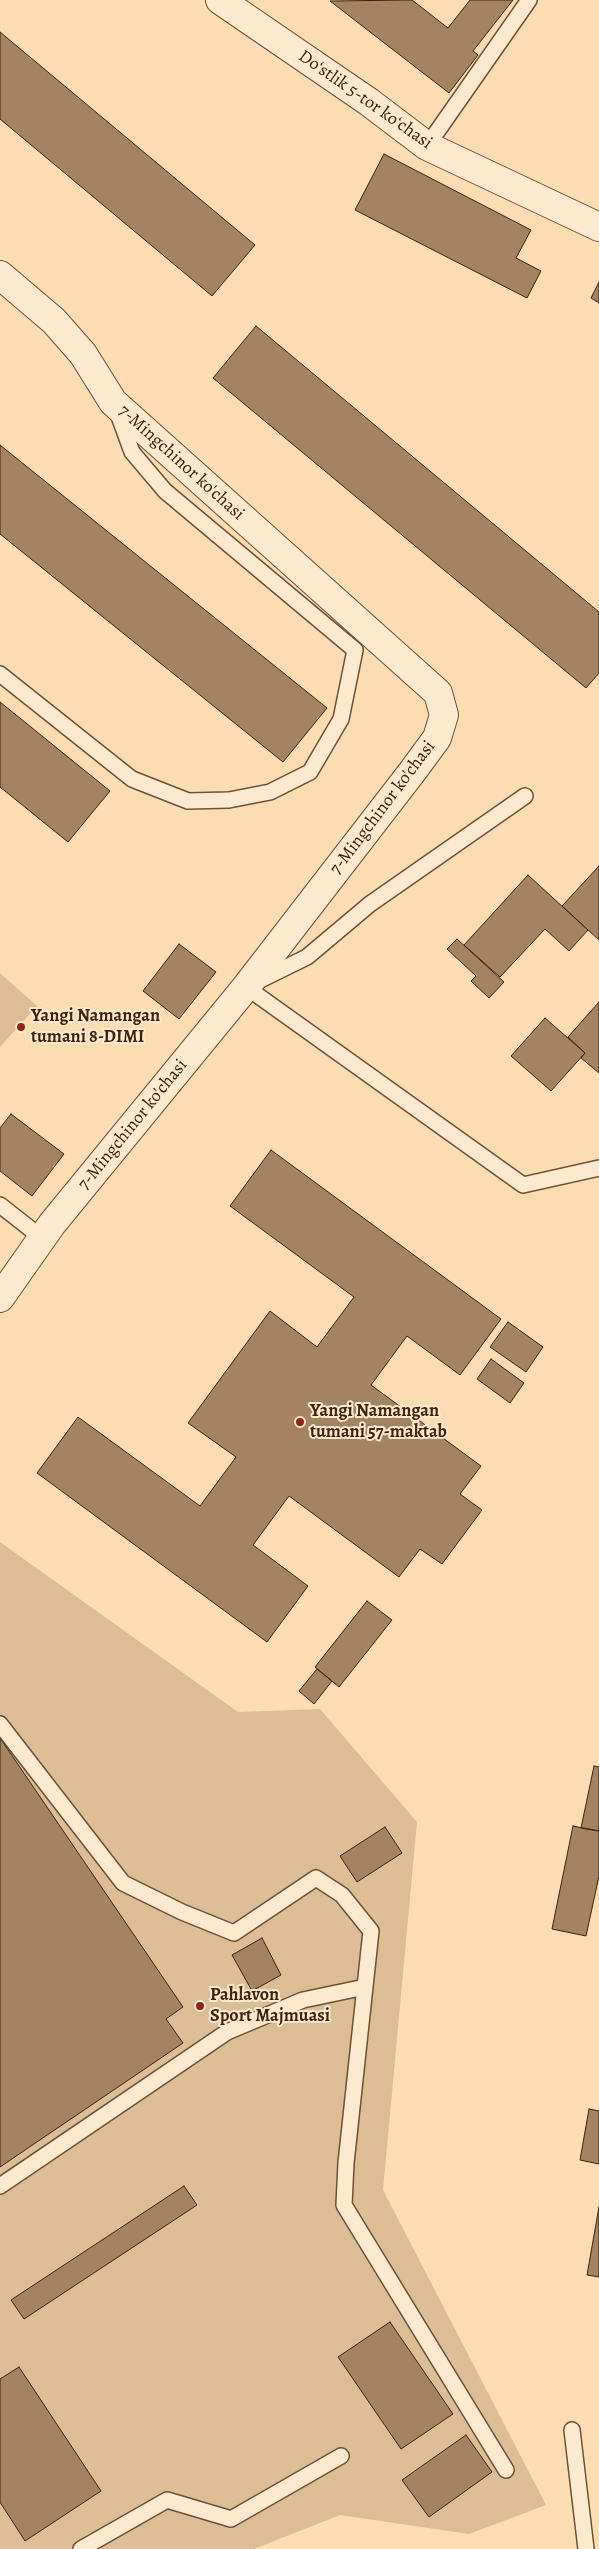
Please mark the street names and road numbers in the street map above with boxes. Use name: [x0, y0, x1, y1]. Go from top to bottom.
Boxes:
street label: Doʻstlik 5-tor koʻchasi: [294, 46, 436, 154]
street label: 7-Mingchinor ko'chasi: [114, 401, 248, 525]
street label: 7-Mingchinor ko'chasi: [326, 737, 440, 879]
street label: 7-Mingchinor ko'chasi: [74, 1055, 192, 1195]

